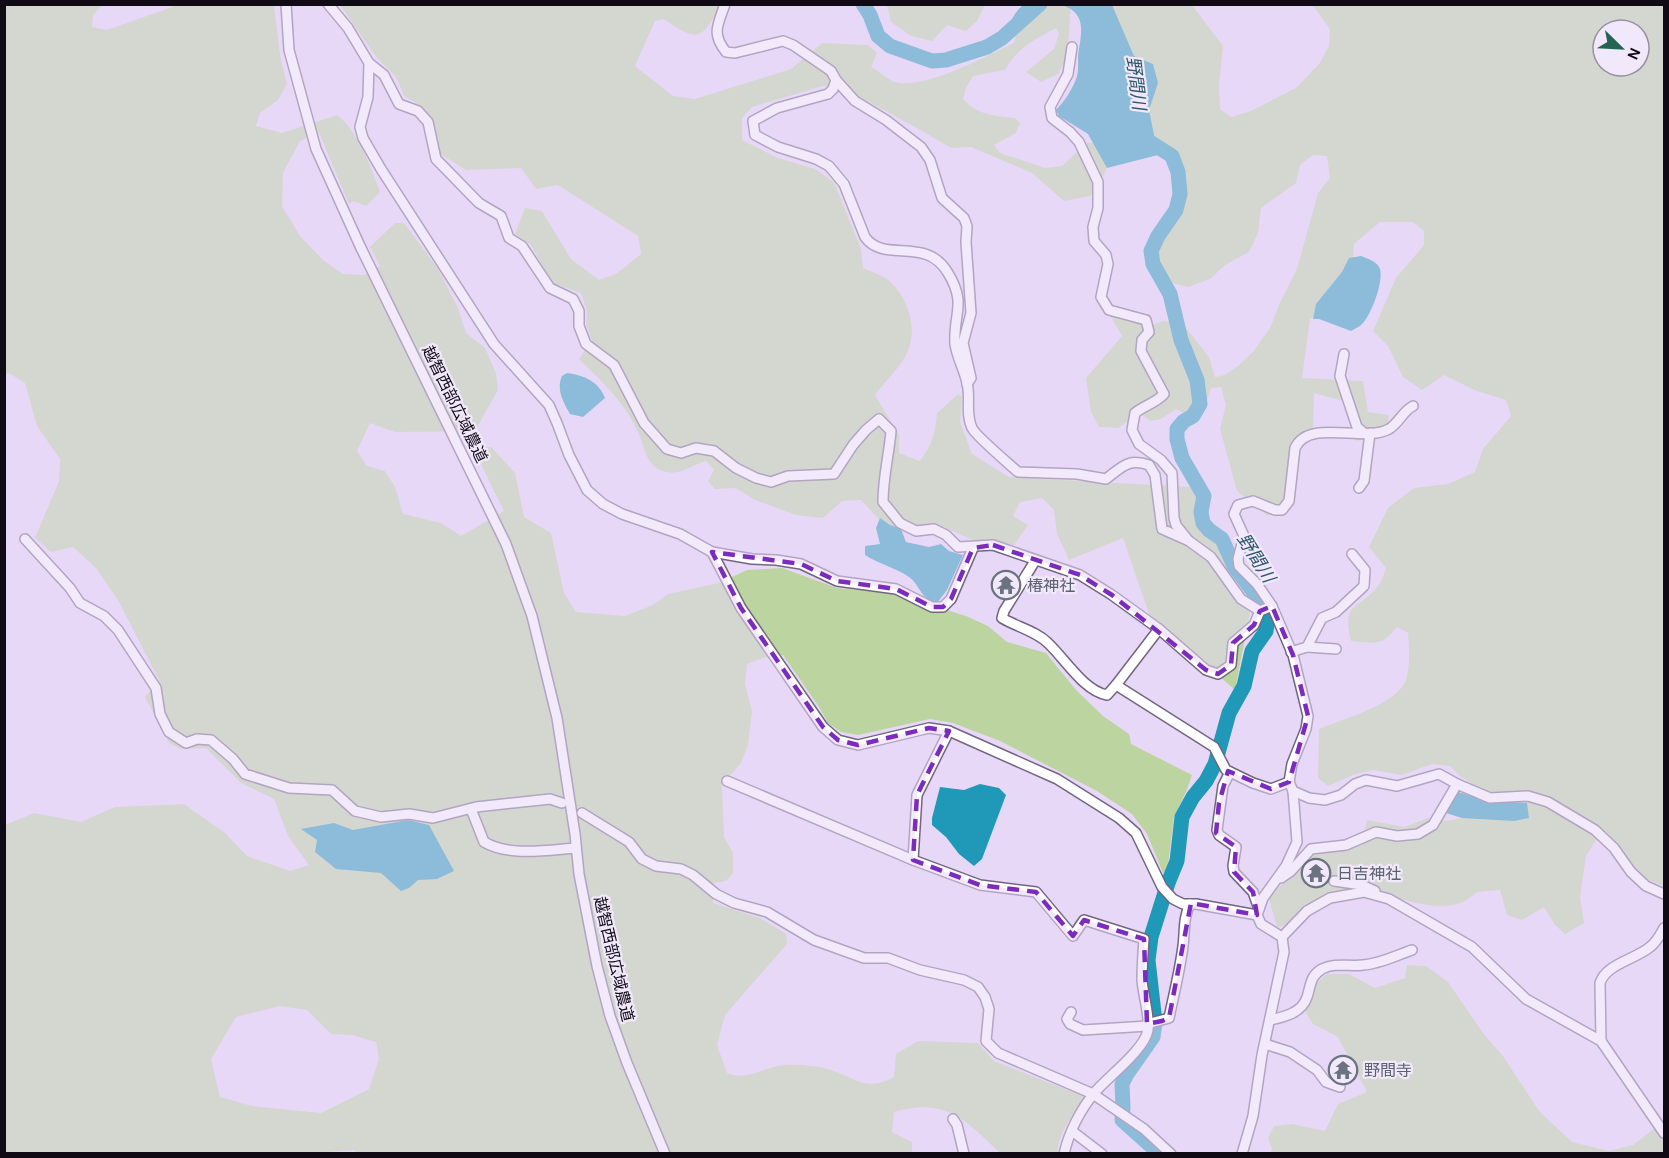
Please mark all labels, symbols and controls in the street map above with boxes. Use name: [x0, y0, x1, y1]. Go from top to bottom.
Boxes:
north arrow: [1591, 18, 1651, 78]
text: N: [1623, 45, 1645, 63]
water label: 野間川: [1122, 55, 1150, 113]
street label: 越智西部広域農道: [418, 342, 492, 466]
water label: 野間川: [1232, 529, 1281, 588]
temple icon: 椿神社: [990, 569, 1022, 601]
place label: 椿神社: [1027, 576, 1075, 595]
temple icon: 日吉神社: [1300, 857, 1332, 889]
place label: 日吉神社: [1337, 864, 1401, 883]
street label: 越智西部広域農道: [590, 894, 638, 1024]
temple icon: 野間寺: [1327, 1054, 1359, 1086]
place label: 野間寺: [1364, 1061, 1412, 1080]

